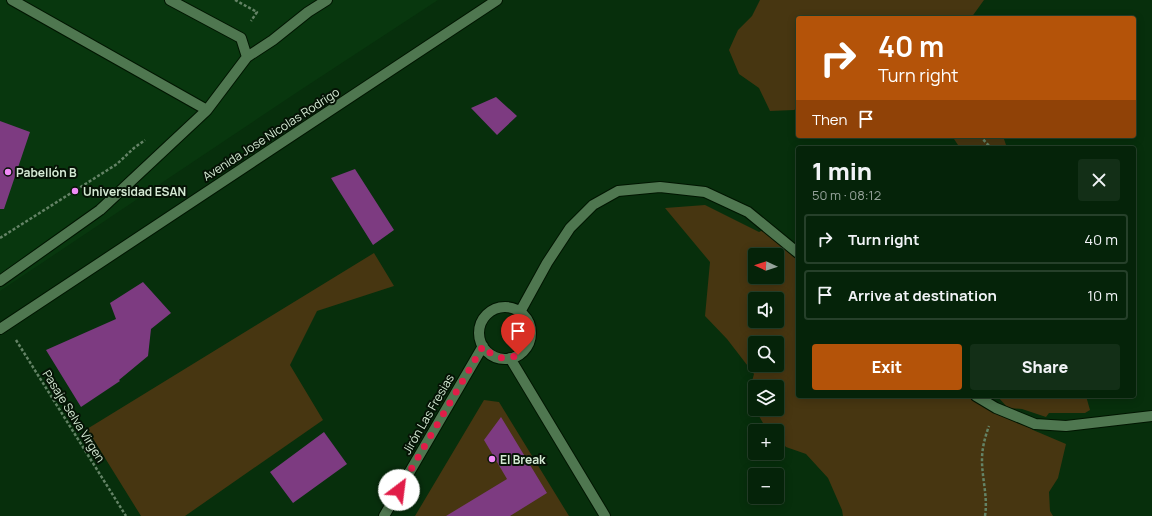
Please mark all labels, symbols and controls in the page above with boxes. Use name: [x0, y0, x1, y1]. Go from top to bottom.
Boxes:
text: 40 m: [878, 27, 944, 65]
icon: right: [812, 32, 864, 84]
text: Turn right: [878, 63, 959, 87]
street label: Avenida Jose Nicolas Rodrigo: [199, 83, 343, 185]
icon: arrive: [855, 108, 877, 130]
text: Then: [812, 109, 847, 130]
text: 1 min: [812, 154, 872, 187]
button: close: [1078, 159, 1120, 201]
place label: Pabellón B: [16, 164, 77, 181]
marker: Pabellón B: [3, 167, 13, 177]
place label: Universidad ESAN: [83, 183, 186, 200]
marker: Universidad ESAN: [70, 186, 80, 196]
text: 50 m · 08:12: [812, 186, 881, 204]
icon: right: [814, 228, 836, 250]
text: Turn right: [848, 229, 919, 250]
text: 40 m: [1084, 229, 1118, 250]
north arrow: [748, 248, 784, 284]
map controls: [748, 248, 784, 504]
icon: arrive: [814, 284, 836, 306]
text: Arrive at destination: [848, 285, 997, 306]
text: 10 m: [1087, 285, 1118, 306]
button: sound: [748, 292, 784, 328]
pin: [501, 314, 535, 355]
icon: arrive: [507, 320, 529, 342]
button: search: [748, 336, 784, 372]
button: Exit: [812, 344, 962, 390]
button: Share: [970, 344, 1120, 390]
street label: Pasaje Selva Virgen: [39, 367, 109, 465]
street label: Jirón Las Fresias: [398, 371, 458, 457]
button: layers: [748, 380, 784, 416]
button: +: [748, 424, 784, 460]
place label: El Break: [500, 451, 546, 468]
marker: El Break: [487, 454, 497, 464]
button: −: [748, 468, 784, 504]
position arrow: [378, 469, 420, 511]

